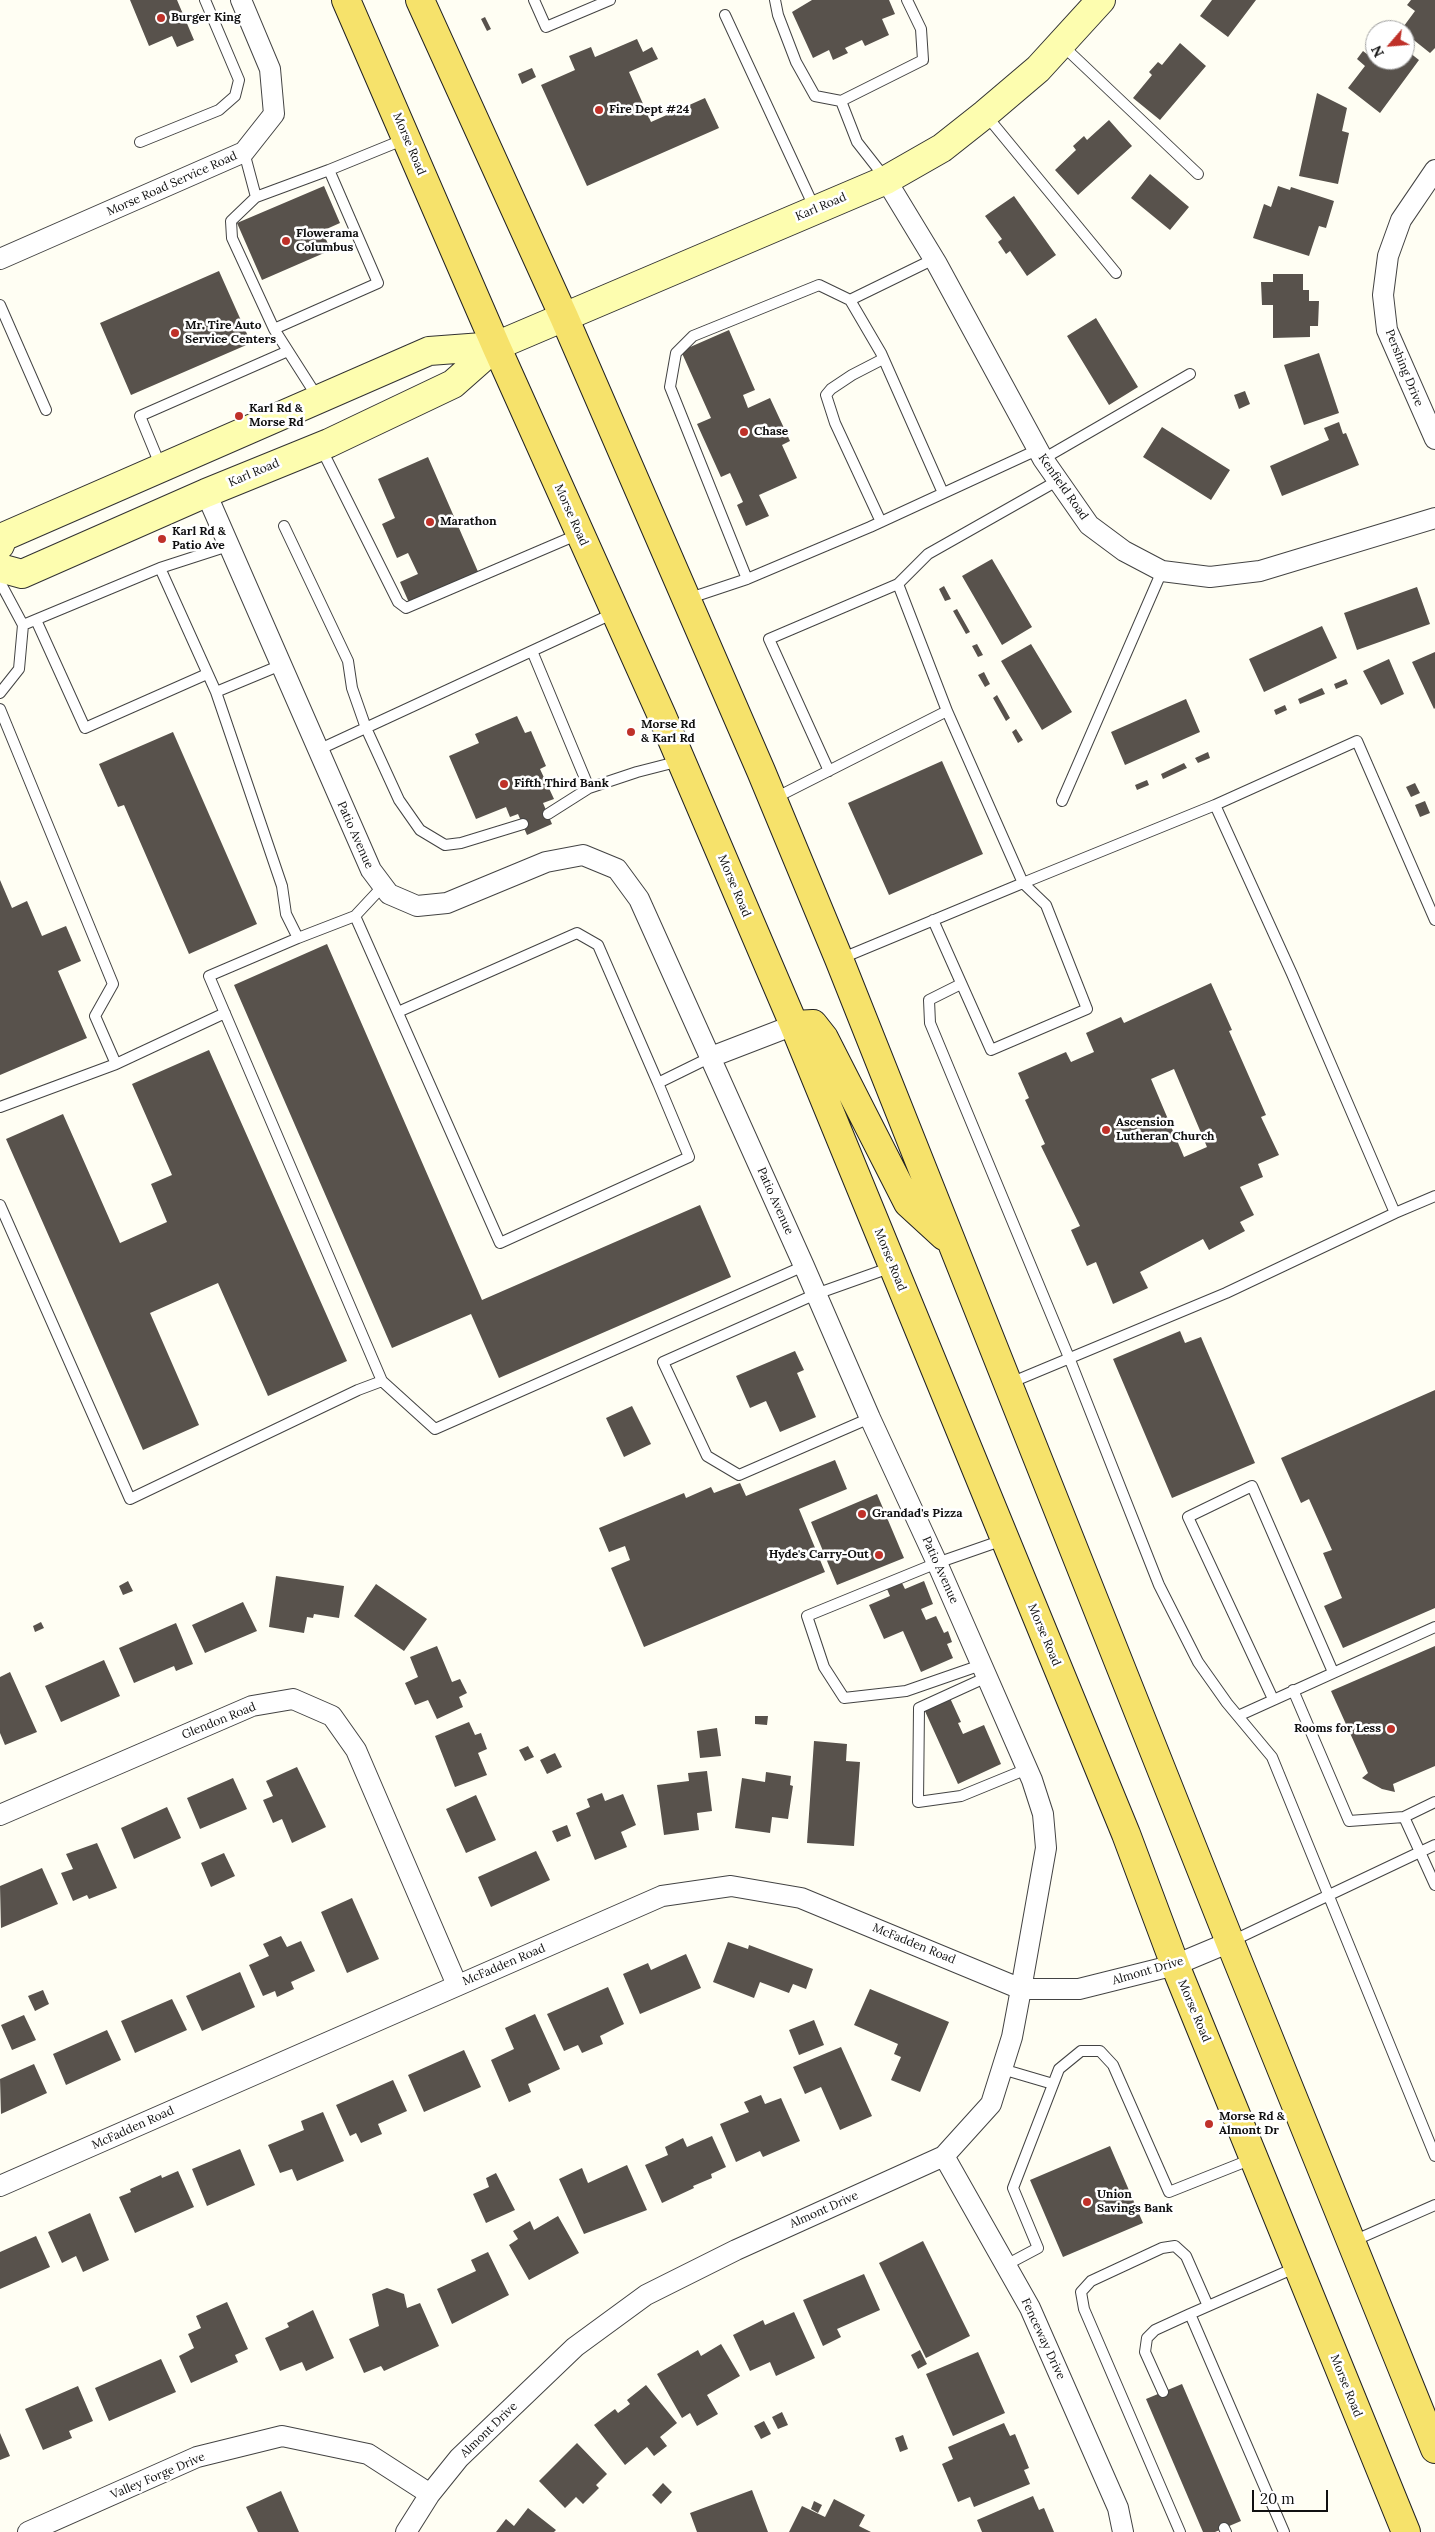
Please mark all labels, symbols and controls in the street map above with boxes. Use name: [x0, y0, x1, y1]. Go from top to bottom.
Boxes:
place label: Burger King: [171, 11, 241, 25]
marker: Burger King: [155, 12, 167, 24]
north arrow: [1365, 20, 1415, 70]
text: N: [1367, 42, 1388, 60]
place label: Fire Dept #24: [609, 103, 689, 117]
marker: Fire Dept #24: [593, 104, 605, 116]
street label: Morse Road: [389, 111, 429, 177]
street label: Morse Road Service Road: [105, 149, 239, 219]
street label: Karl Road: [793, 190, 849, 224]
place label: Flowerama Columbus: [296, 227, 359, 255]
marker: Flowerama Columbus: [280, 235, 292, 247]
place label: Mr. Tire Auto Service Centers: [185, 319, 276, 347]
marker: Mr. Tire Auto Service Centers: [169, 327, 181, 339]
street label: Pershing Drive: [1382, 327, 1426, 409]
place label: Karl Rd & Morse Rd: [249, 402, 304, 430]
marker: Karl Rd & Morse Rd: [233, 410, 245, 422]
place label: Chase: [754, 425, 788, 439]
marker: Chase: [738, 426, 750, 438]
street label: Kenfield Road: [1035, 451, 1091, 523]
street label: Karl Road: [226, 456, 282, 490]
street label: Morse Road: [551, 482, 591, 548]
place label: Marathon: [440, 515, 497, 529]
marker: Marathon: [424, 516, 436, 528]
place label: Karl Rd & Patio Ave: [172, 525, 226, 553]
marker: Karl Rd & Patio Ave: [156, 533, 168, 545]
place label: Morse Rd & Karl Rd: [641, 718, 696, 746]
marker: Morse Rd & Karl Rd: [625, 726, 637, 738]
place label: Fifth Third Bank: [514, 777, 609, 791]
marker: Fifth Third Bank: [498, 778, 510, 790]
street label: Patio Avenue: [334, 799, 376, 871]
street label: Morse Road: [714, 853, 754, 919]
place label: Ascension Lutheran Church: [1116, 1116, 1215, 1144]
marker: Ascension Lutheran Church: [1100, 1124, 1112, 1136]
street label: Patio Avenue: [754, 1165, 796, 1237]
street label: Morse Road: [871, 1227, 909, 1293]
place label: Grandad's Pizza: [872, 1507, 963, 1521]
marker: Grandad's Pizza: [856, 1508, 868, 1520]
street label: Patio Avenue: [919, 1534, 961, 1606]
place label: Hyde's Carry-Out: [769, 1548, 869, 1562]
marker: Hyde's Carry-Out: [873, 1549, 885, 1561]
street label: Morse Road: [1024, 1602, 1064, 1668]
street label: Glendon Road: [180, 1700, 258, 1742]
place label: Rooms for Less: [1294, 1722, 1381, 1736]
marker: Rooms for Less: [1385, 1723, 1397, 1735]
street label: McFadden Road: [870, 1921, 958, 1967]
street label: McFadden Road: [460, 1941, 548, 1989]
street label: Almont Drive: [1111, 1954, 1185, 1988]
street label: Morse Road: [1174, 1978, 1214, 2044]
street label: McFadden Road: [90, 2103, 176, 2153]
place label: Morse Rd & Almont Dr: [1219, 2110, 1285, 2138]
marker: Morse Rd & Almont Dr: [1203, 2118, 1215, 2130]
street label: Almont Drive: [787, 2188, 861, 2232]
place label: Union Savings Bank: [1097, 2188, 1173, 2216]
marker: Union Savings Bank: [1081, 2196, 1093, 2208]
street label: Fenceway Drive: [1018, 2296, 1068, 2382]
street label: Morse Road: [1327, 2353, 1365, 2419]
street label: Almont Drive: [458, 2399, 520, 2461]
street label: Valley Forge Drive: [109, 2450, 207, 2502]
scale bar: [1255, 2480, 1331, 2512]
text: 20 m: [1260, 2489, 1295, 2508]

